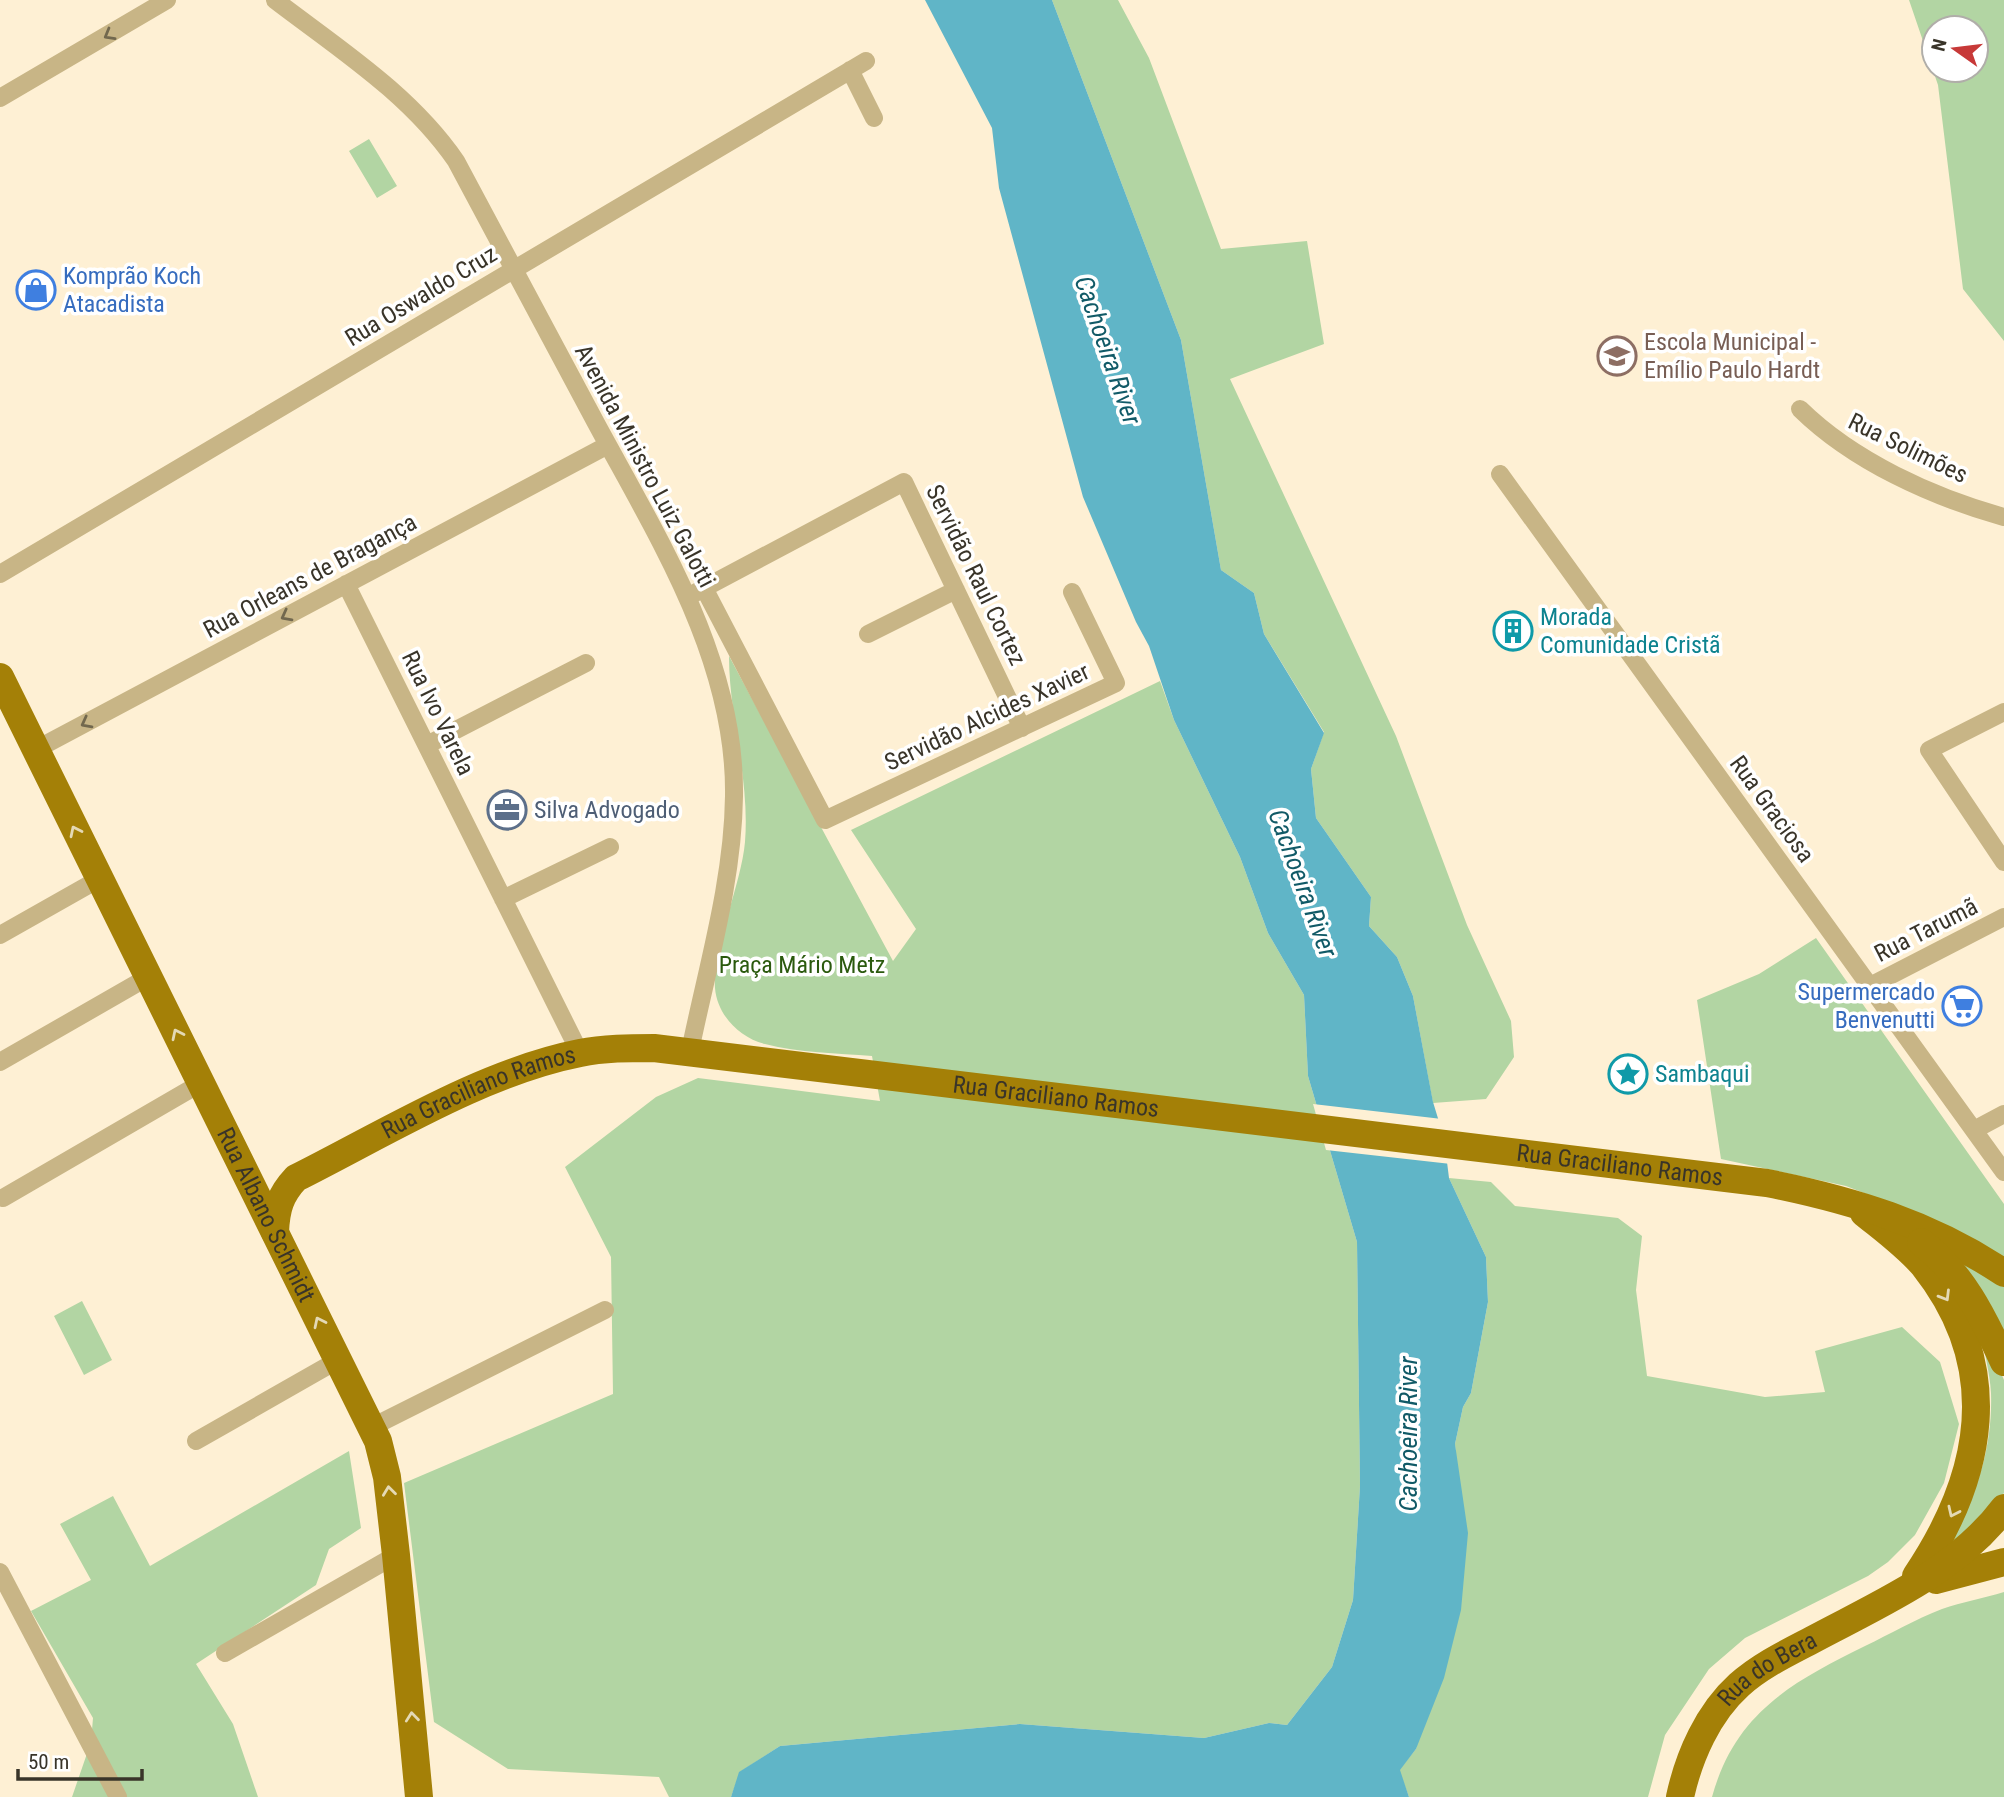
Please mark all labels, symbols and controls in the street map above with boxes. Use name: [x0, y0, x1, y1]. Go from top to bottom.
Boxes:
north arrow: [1920, 14, 1990, 84]
one-way arrow: [103, 26, 116, 39]
text: N: [1926, 37, 1952, 53]
street label: Rua Oswaldo Cruz: [340, 240, 502, 352]
place label: Komprão Koch Atacadista: [63, 262, 201, 318]
shop icon: Komprão Koch Atacadista: [15, 269, 57, 311]
water label: Cachoeira River: [1069, 272, 1148, 429]
place label: Escola Municipal - Emílio Paulo Hardt: [1644, 328, 1820, 384]
school or university icon: Escola Municipal - Emílio Paulo Hardt: [1596, 335, 1638, 377]
street label: Avenida Ministro Luiz Galotti: [569, 340, 721, 592]
street label: Rua Solimões: [1844, 407, 1972, 489]
street label: Servidão Raul Cortez: [920, 480, 1032, 670]
street label: Rua Orleans de Bragança: [199, 508, 421, 644]
place label: Morada Comunidade Cristã: [1540, 603, 1721, 659]
one-way arrow: [281, 608, 293, 621]
building icon: Morada Comunidade Cristã: [1492, 610, 1534, 652]
street label: Rua Ivo Varela: [396, 646, 480, 780]
street label: Servidão Alcides Xavier: [880, 657, 1094, 777]
one-way arrow: [80, 715, 93, 729]
street label: Rua Graciosa: [1724, 750, 1820, 868]
office icon: Silva Advogado: [486, 789, 528, 831]
place label: Silva Advogado: [534, 796, 680, 824]
water label: Cachoeira River: [1262, 805, 1344, 962]
one-way arrow: [70, 826, 84, 838]
street label: Rua Tarumã: [1870, 892, 1982, 968]
park label: Praça Mário Metz: [719, 951, 885, 979]
place label: Supermercado Benvenutti: [1798, 978, 1935, 1034]
supermarket icon: Supermercado Benvenutti: [1941, 985, 1983, 1027]
one-way arrow: [171, 1029, 185, 1041]
street label: Rua Graciliano Ramos: [377, 1040, 578, 1145]
place icon: Sambaqui: [1607, 1053, 1649, 1095]
place label: Sambaqui: [1655, 1060, 1749, 1088]
street label: Rua Graciliano Ramos: [951, 1070, 1161, 1123]
street label: Rua Albano Schmidt: [211, 1123, 321, 1307]
street label: Rua Graciliano Ramos: [1515, 1139, 1725, 1192]
one-way arrow: [1937, 1289, 1950, 1302]
one-way arrow: [314, 1317, 328, 1329]
water label: Cachoeira River: [1393, 1355, 1423, 1511]
one-way arrow: [381, 1485, 396, 1497]
one-way arrow: [1947, 1505, 1961, 1517]
street label: Rua do Bera: [1712, 1626, 1821, 1712]
one-way arrow: [405, 1711, 420, 1722]
scale bar: [18, 1738, 142, 1782]
text: 50 m: [28, 1750, 69, 1774]

